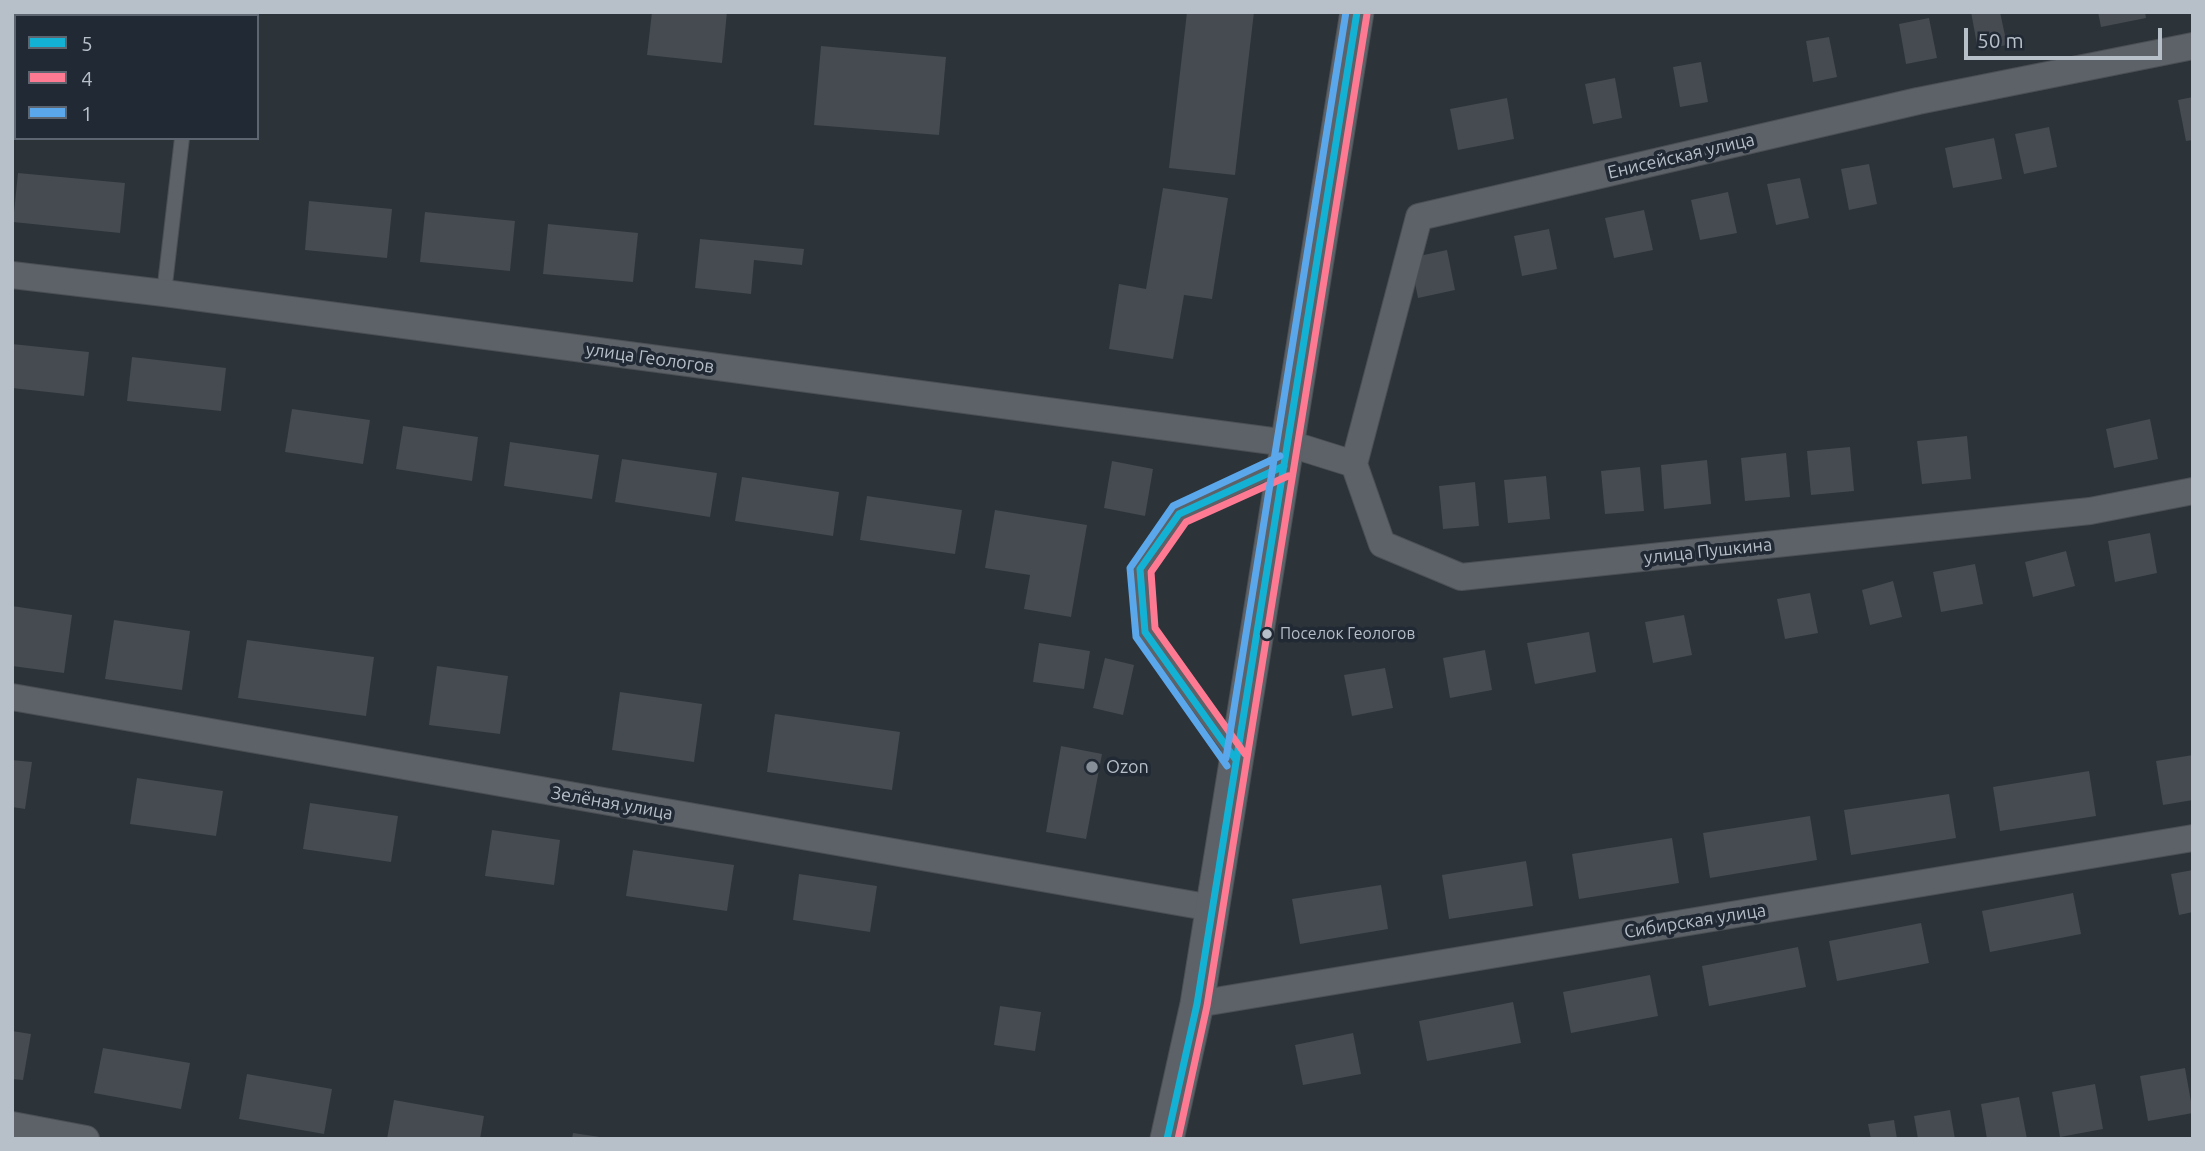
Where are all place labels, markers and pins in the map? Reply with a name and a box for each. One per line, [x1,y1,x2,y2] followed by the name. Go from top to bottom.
[1280,624,1415,644] place label: Поселок Геологов
[1260,627,1274,641] marker: Поселок Геологов
[1106,756,1149,778] place label: Ozon
[1084,759,1100,775] marker: Ozon

